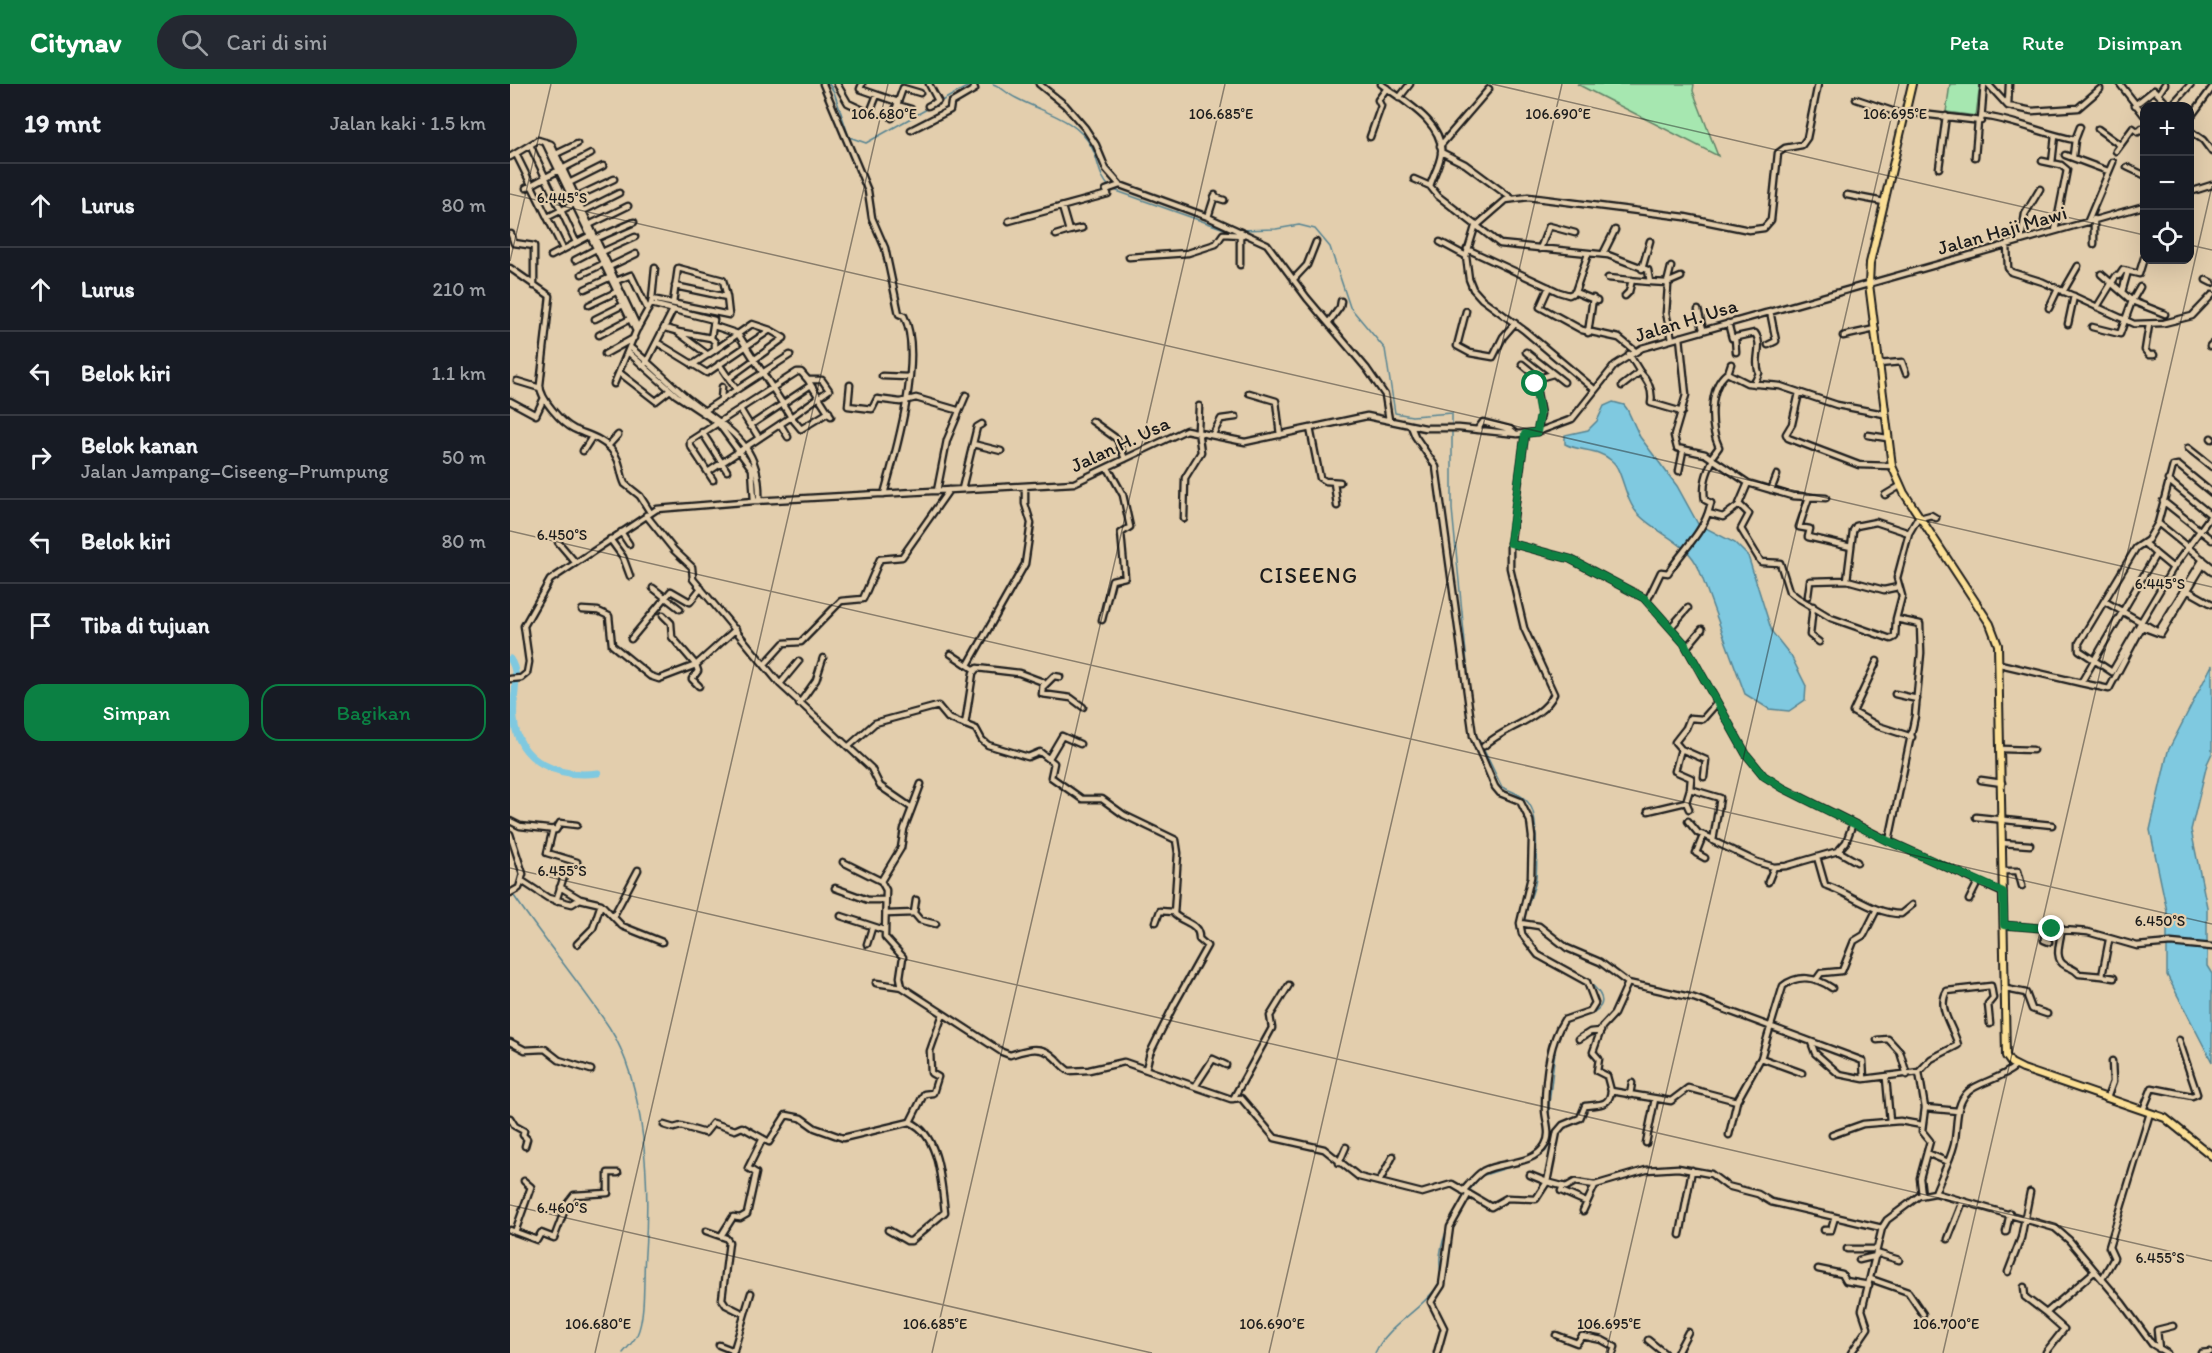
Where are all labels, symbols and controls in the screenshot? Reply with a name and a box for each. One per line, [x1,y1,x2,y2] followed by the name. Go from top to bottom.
[157,15,577,69] search box
[30,25,121,59] text: Citynav
[178,26,211,59] icon: search
[226,29,327,56] text: Cari di sini
[1949,30,1989,55] text: Peta
[2022,30,2064,55] text: Rute
[2097,30,2182,55] text: Disimpan
[2140,102,2194,264] map controls
[2140,102,2194,156] button: +
[851,105,917,123] text: 106.680°E
[1189,105,1253,123] text: 106.685°E
[1525,105,1591,123] text: 106.690°E
[1863,105,1927,123] text: 106.695°E
[24,107,101,139] text: 19 mnt
[330,111,486,135] text: Jalan kaki · 1.5 km
[2140,156,2194,210] button: −
[24,189,57,222] icon: ahead
[537,189,587,207] text: 6.445°S
[81,192,135,219] text: Lurus
[441,193,486,217] text: 80 m
[1935,200,2069,260] street label: Jalan Haji Mawi
[2140,210,2194,264] button: locate
[24,273,57,306] icon: ahead
[81,276,135,303] text: Lurus
[433,277,486,301] text: 210 m
[1632,293,1741,347] street label: Jalan H. Usa
[24,357,57,390] icon: left
[81,360,171,387] text: Belok kiri
[432,361,486,385] text: 1.1 km
[1521,370,1547,396] route start
[1067,410,1174,477] street label: Jalan H. Usa
[81,432,198,459] text: Belok kanan
[24,441,57,474] icon: right
[442,445,486,469] text: 50 m
[81,459,389,483] text: Jalan Jampang–Ciseeng–Prumpung
[24,525,57,558] icon: left
[537,526,587,544] text: 6.450°S
[81,528,171,555] text: Belok kiri
[441,529,486,553] text: 80 m
[1259,562,1359,589] district label: CISEENG
[2135,575,2185,593] text: 6.445°S
[24,609,57,642] icon: arrive
[81,612,210,639] text: Tiba di tujuan
[24,684,249,741] button: Simpan
[261,684,486,741] button: Bagikan
[537,862,587,880] text: 6.455°S
[2135,912,2185,930] text: 6.450°S
[2038,915,2064,941] route end
[537,1199,587,1217] text: 6.460°S
[2135,1249,2185,1267] text: 6.455°S
[565,1315,631,1333] text: 106.680°E
[903,1315,967,1333] text: 106.685°E
[1239,1315,1305,1333] text: 106.690°E
[1577,1315,1641,1333] text: 106.695°E
[1913,1315,1979,1333] text: 106.700°E

